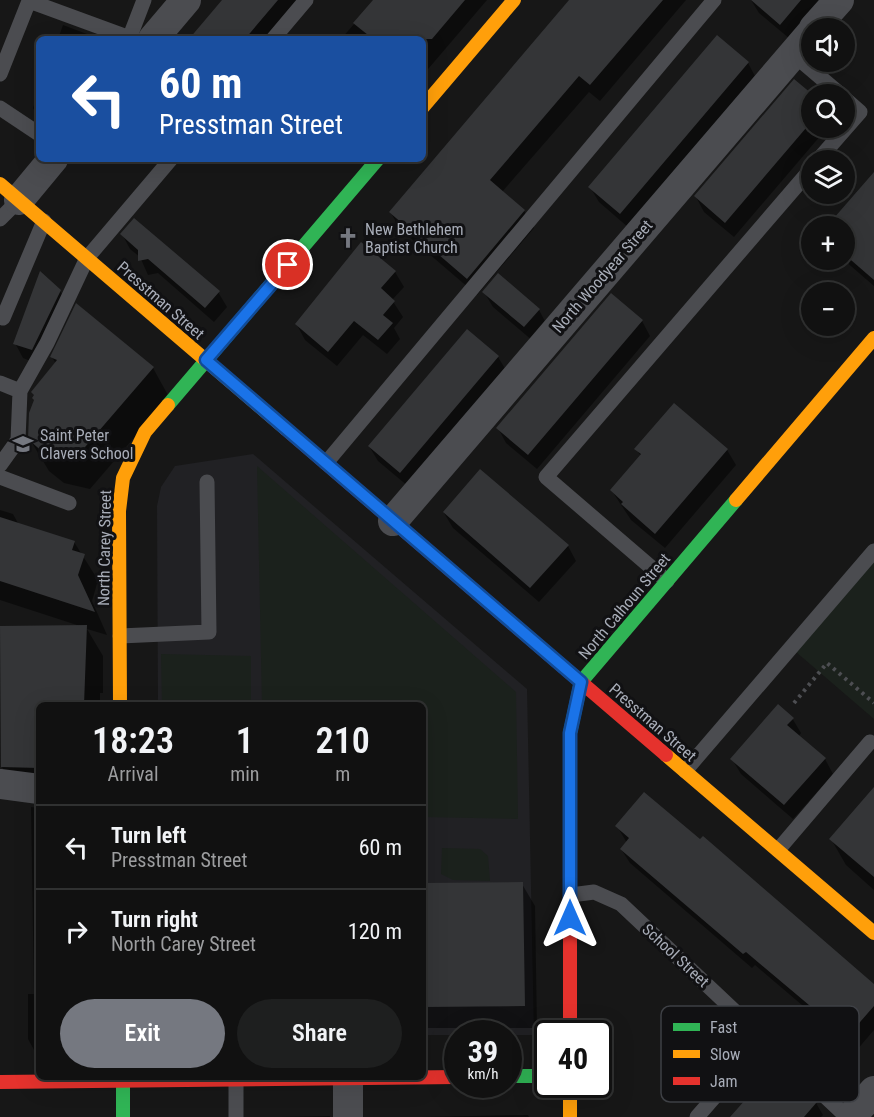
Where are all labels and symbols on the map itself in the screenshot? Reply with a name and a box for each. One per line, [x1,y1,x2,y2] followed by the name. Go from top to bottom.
[548,216,657,337] street label: North Woodyear Street
[365,220,464,257] place label: New Bethlehem Baptist Church
[336,226,360,250] church icon: New Bethlehem Baptist Church
[262,239,313,290] pin
[113,257,208,343] street label: Presstman Street
[40,426,134,463] place label: Saint Peter Clavers School
[11,432,35,456] school or university icon: Saint Peter Clavers School
[94,490,115,606] street label: North Carey Street
[575,549,674,663] street label: North Calhoun Street
[605,679,700,765] street label: Presstman Street
[538,886,602,950] position arrow
[638,920,713,991] street label: School Street
[661,1006,859,1102] legend
[710,1018,737,1037] text: Fast
[534,1020,612,1098] speed limit sign: 40
[710,1045,740,1064] text: Slow
[710,1072,737,1091] text: Jam

